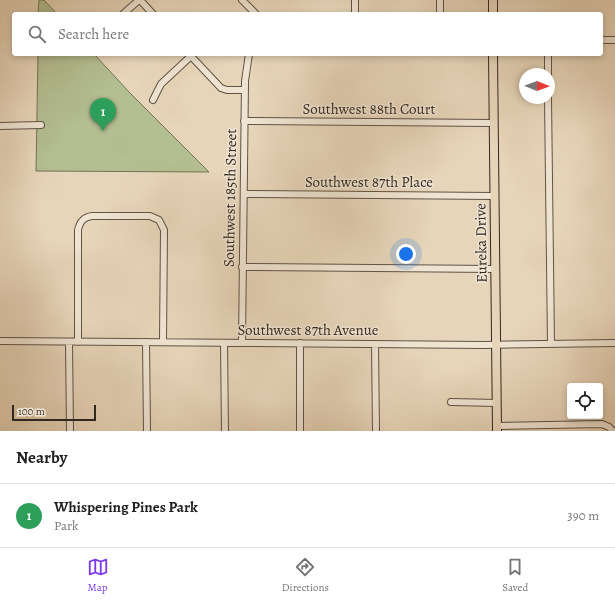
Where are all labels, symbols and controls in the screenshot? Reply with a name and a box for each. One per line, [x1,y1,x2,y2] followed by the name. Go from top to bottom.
[12,12,603,56] search box
[26,23,48,45] icon: search
[58,24,129,44] text: Search here
[519,68,555,104] north arrow
[90,98,116,131] pin: 1
[303,99,435,119] street label: Southwest 88th Court
[219,128,241,267] street label: Southwest 185th Street
[305,172,433,192] street label: Southwest 87th Place
[470,203,492,283] street label: Eureka Drive
[396,244,416,264] your location
[237,320,379,340] street label: Southwest 87th Avenue
[567,383,603,419] map controls
[567,383,603,419] button: locate
[12,403,96,422] scale bar
[18,404,45,419] text: 100 m
[16,446,67,469] text: Nearby
[54,497,198,517] text: Whispering Pines Park
[27,507,31,524] text: 1
[567,507,599,524] text: 390 m
[54,517,78,534] text: Park
[87,556,109,595] tab: Map
[282,556,329,595] tab: Directions
[502,556,528,595] tab: Saved

